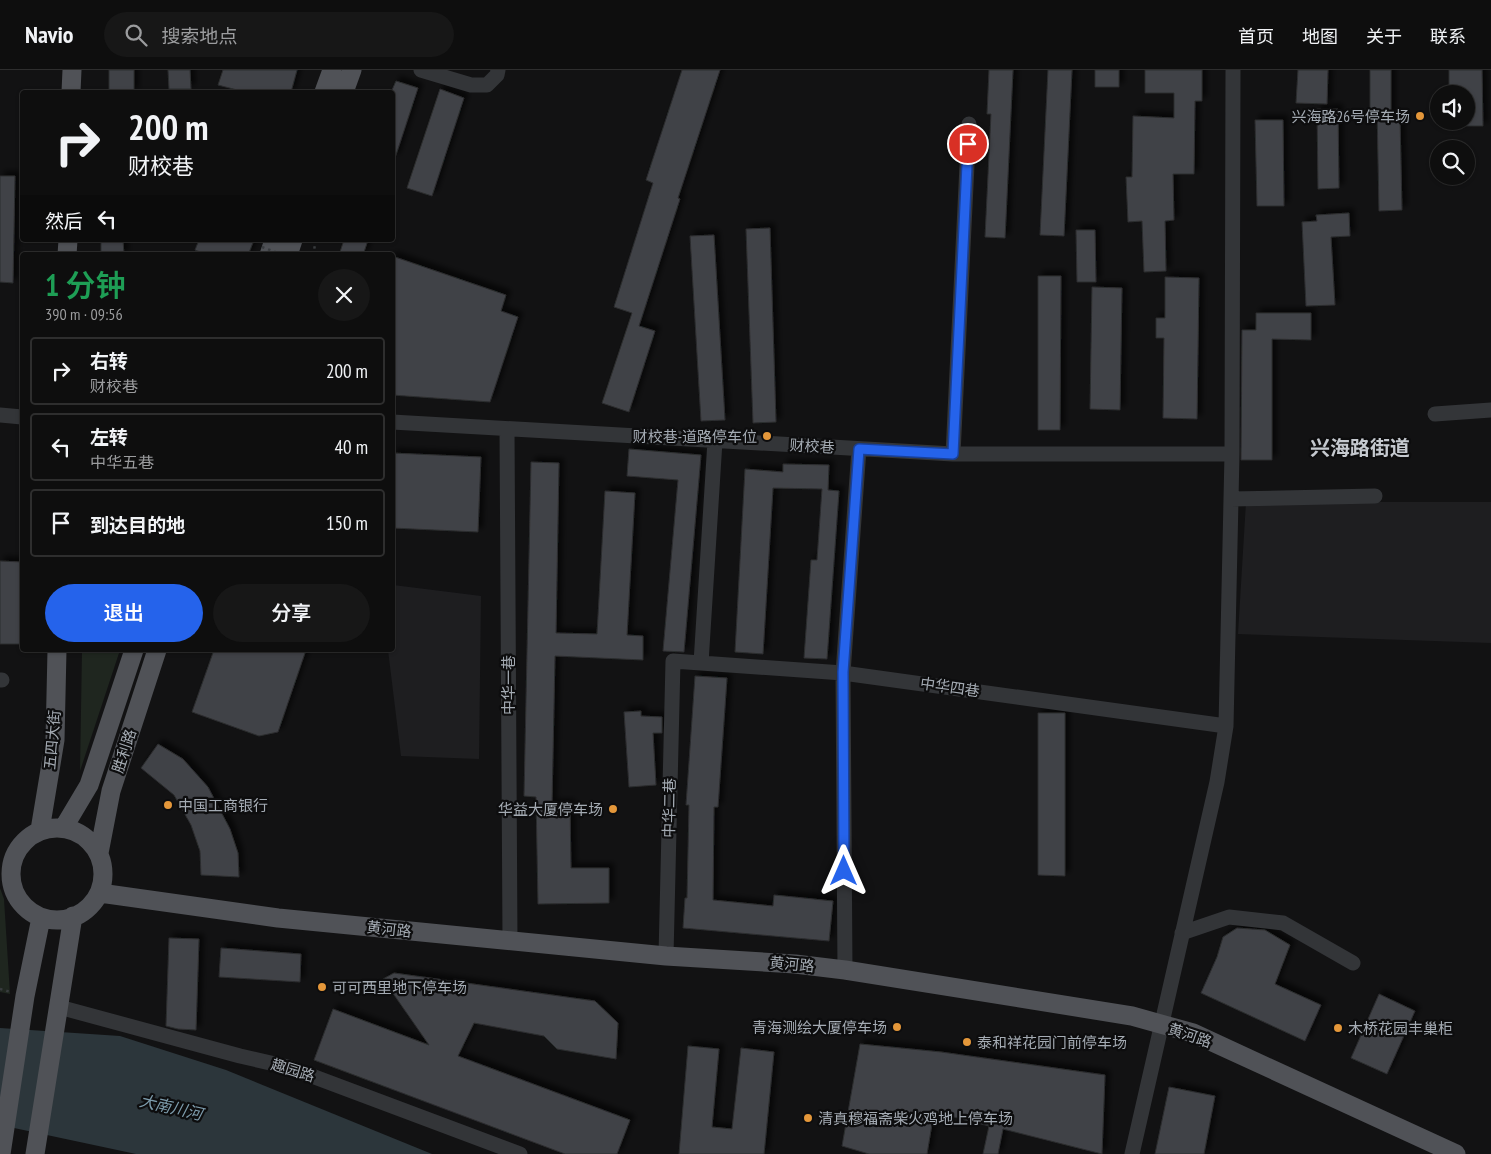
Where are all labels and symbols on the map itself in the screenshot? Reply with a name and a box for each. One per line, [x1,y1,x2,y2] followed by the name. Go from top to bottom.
[1291,107,1410,126] place label: 兴海路26号停车场
[1414,110,1426,122] marker: 兴海路26号停车场
[947,123,989,165] pin
[633,427,757,446] place label: 财校巷-道路停车位
[761,430,773,442] marker: 财校巷-道路停车位
[789,435,835,457] street label: 财校巷
[1310,435,1410,461] district label: 兴海路街道
[499,655,518,715] street label: 中华一巷
[919,673,981,701] street label: 中华四巷
[40,709,64,771] street label: 五四大街
[108,727,140,775] street label: 胜利路
[659,778,679,838] street label: 中华二巷
[178,796,268,815] place label: 中国工商银行
[162,799,174,811] marker: 中国工商银行
[498,800,603,819] place label: 华益大厦停车场
[607,803,619,815] marker: 华益大厦停车场
[817,844,869,896] position arrow
[366,917,412,941] street label: 黄河路
[769,953,815,975] street label: 黄河路
[332,978,467,997] place label: 可可西里地下停车场
[316,981,328,993] marker: 可可西里地下停车场
[752,1018,887,1037] place label: 青海测绘大厦停车场
[1166,1019,1214,1051] street label: 黄河路
[1348,1019,1453,1038] place label: 木桥花园丰巢柜
[891,1021,903,1033] marker: 青海测绘大厦停车场
[1332,1022,1344,1034] marker: 木桥花园丰巢柜
[977,1033,1127,1052] place label: 泰和祥花园门前停车场
[961,1036,973,1048] marker: 泰和祥花园门前停车场
[269,1054,317,1086] street label: 趣园路
[138,1090,207,1125] water label: 大南川河
[818,1109,1013,1128] place label: 清真穆福斋柴火鸡地上停车场
[802,1112,814,1124] marker: 清真穆福斋柴火鸡地上停车场

